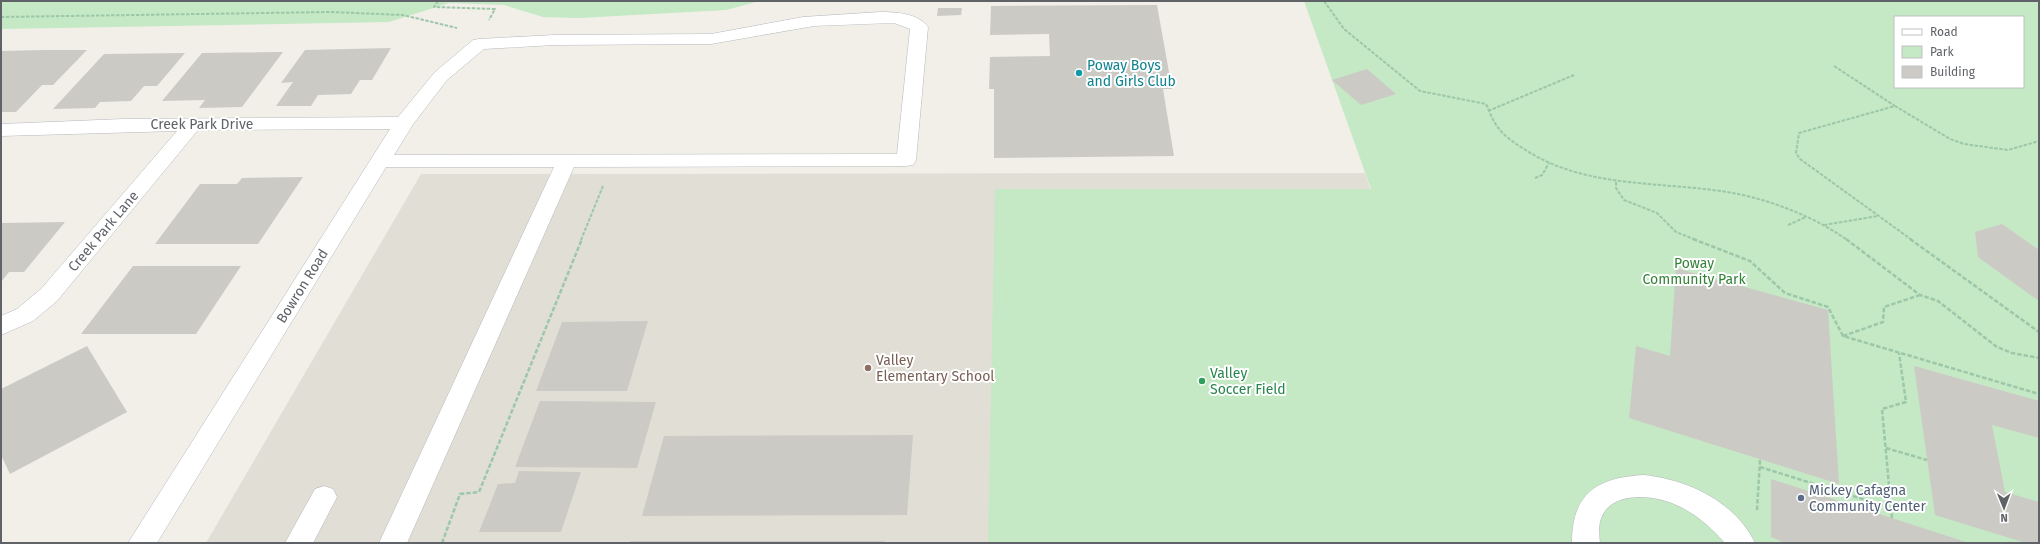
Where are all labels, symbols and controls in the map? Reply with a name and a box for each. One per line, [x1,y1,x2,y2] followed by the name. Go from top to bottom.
[1894,16,2024,88] legend
[1930,25,1958,39] text: Road
[1930,45,1954,59] text: Park
[1087,57,1176,90] place label: Poway Boys and Girls Club
[1930,65,1976,79] text: Building
[1074,68,1084,78] marker: Poway Boys and Girls Club
[151,116,253,133] street label: Creek Park Drive
[65,187,142,275] street label: Creek Park Lane
[273,246,332,326] street label: Bowron Road
[1642,255,1746,288] park label: Poway Community Park
[876,352,994,385] place label: Valley Elementary School
[863,363,873,373] marker: Valley Elementary School
[1210,365,1286,398] place label: Valley Soccer Field
[1197,376,1207,386] marker: Valley Soccer Field
[1809,482,1926,515] place label: Mickey Cafagna Community Center
[1984,488,2024,528] north arrow
[1796,493,1806,503] marker: Mickey Cafagna Community Center
[2000,511,2008,524] text: N

